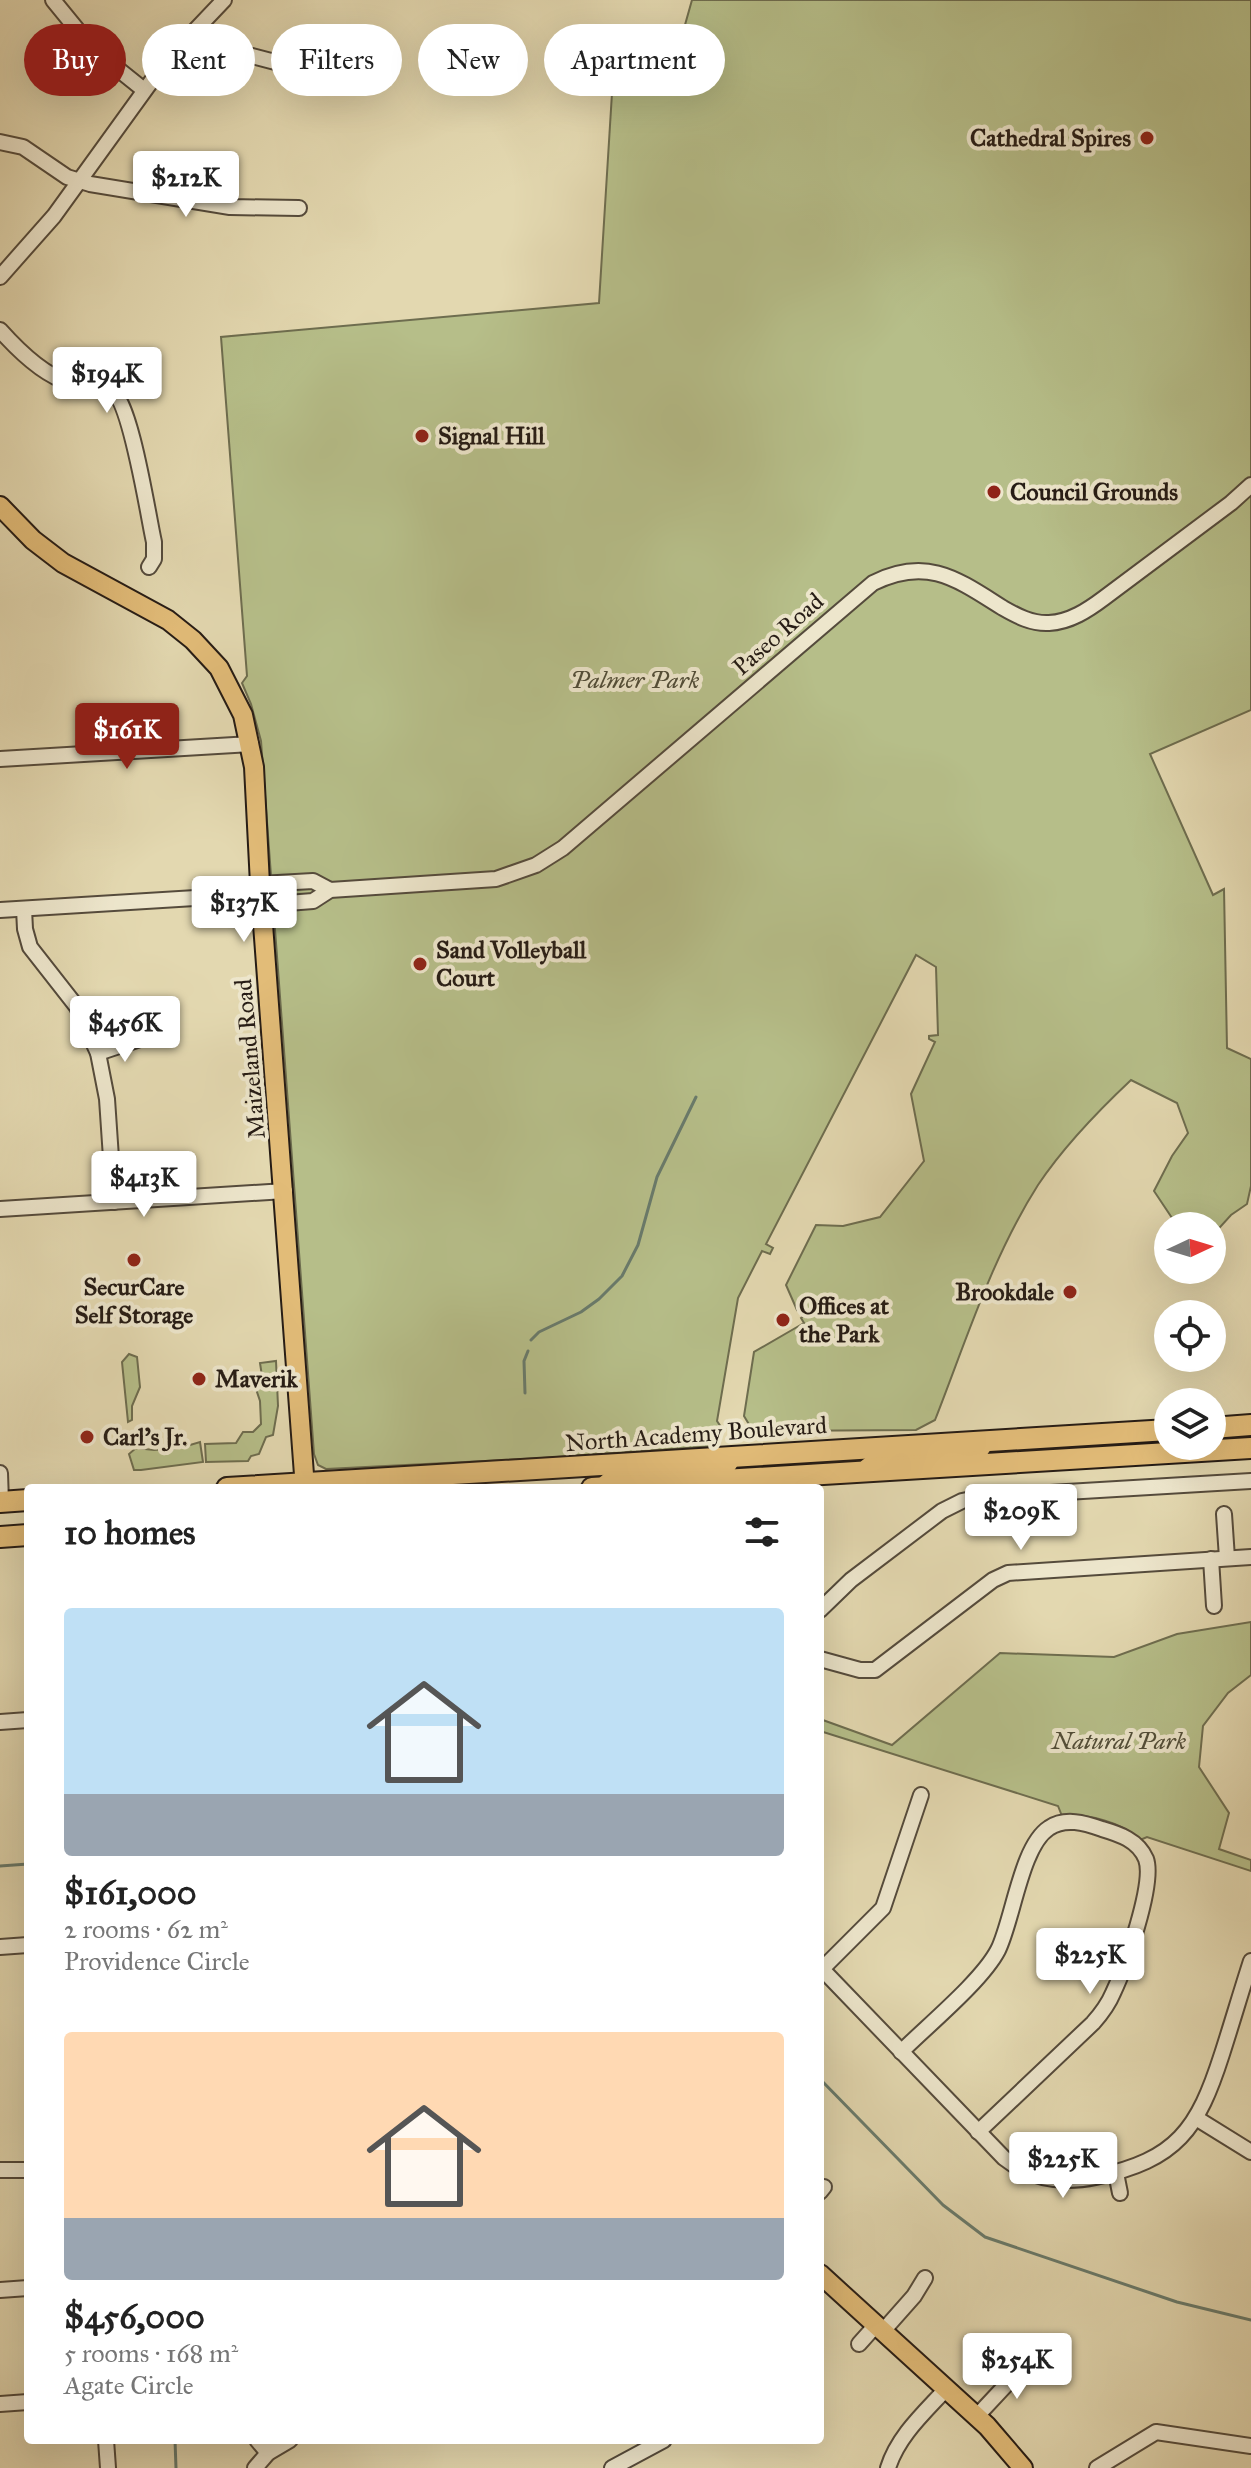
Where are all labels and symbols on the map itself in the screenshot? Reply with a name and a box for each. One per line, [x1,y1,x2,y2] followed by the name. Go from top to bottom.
[970,123,1131,153] place label: Cathedral Spires
[1138,129,1156,147] marker: Cathedral Spires
[130,151,242,219] pin: $212K
[51,347,163,415] pin: $194K
[438,421,545,451] place label: Signal Hill
[413,427,431,445] marker: Signal Hill
[1010,477,1178,507] place label: Council Grounds
[985,483,1003,501] marker: Council Grounds
[726,586,830,682] street label: Paseo Road
[571,665,700,695] park label: Palmer Park
[71,703,183,771] pin: $161K
[188,876,300,944] pin: $137K
[436,935,587,993] place label: Sand Volleyball Court
[411,955,429,973] marker: Sand Volleyball Court
[228,978,272,1140] street label: Maizeland Road
[69,996,181,1064] pin: $456K
[88,1151,200,1219] pin: $413K
[1154,1212,1226,1284] north arrow
[125,1251,143,1269] marker: SecurCare Self Storage
[75,1272,193,1330] place label: SecurCare Self Storage
[955,1277,1054,1307] place label: Brookdale
[1061,1283,1079,1301] marker: Brookdale
[798,1291,889,1349] place label: Offices at the Park
[774,1311,792,1329] marker: Offices at the Park
[215,1364,298,1394] place label: Maverik
[190,1370,208,1388] marker: Maverik
[564,1410,828,1458] street label: North Academy Boulevard
[103,1422,187,1452] place label: Carl's Jr.
[78,1428,96,1446] marker: Carl's Jr.
[965,1484,1077,1552] pin: $209K
[1050,1726,1187,1756] park label: Natural Park
[1034,1928,1146,1996] pin: $225K
[1007,2132,1119,2200] pin: $225K
[961,2333,1073,2401] pin: $254K

